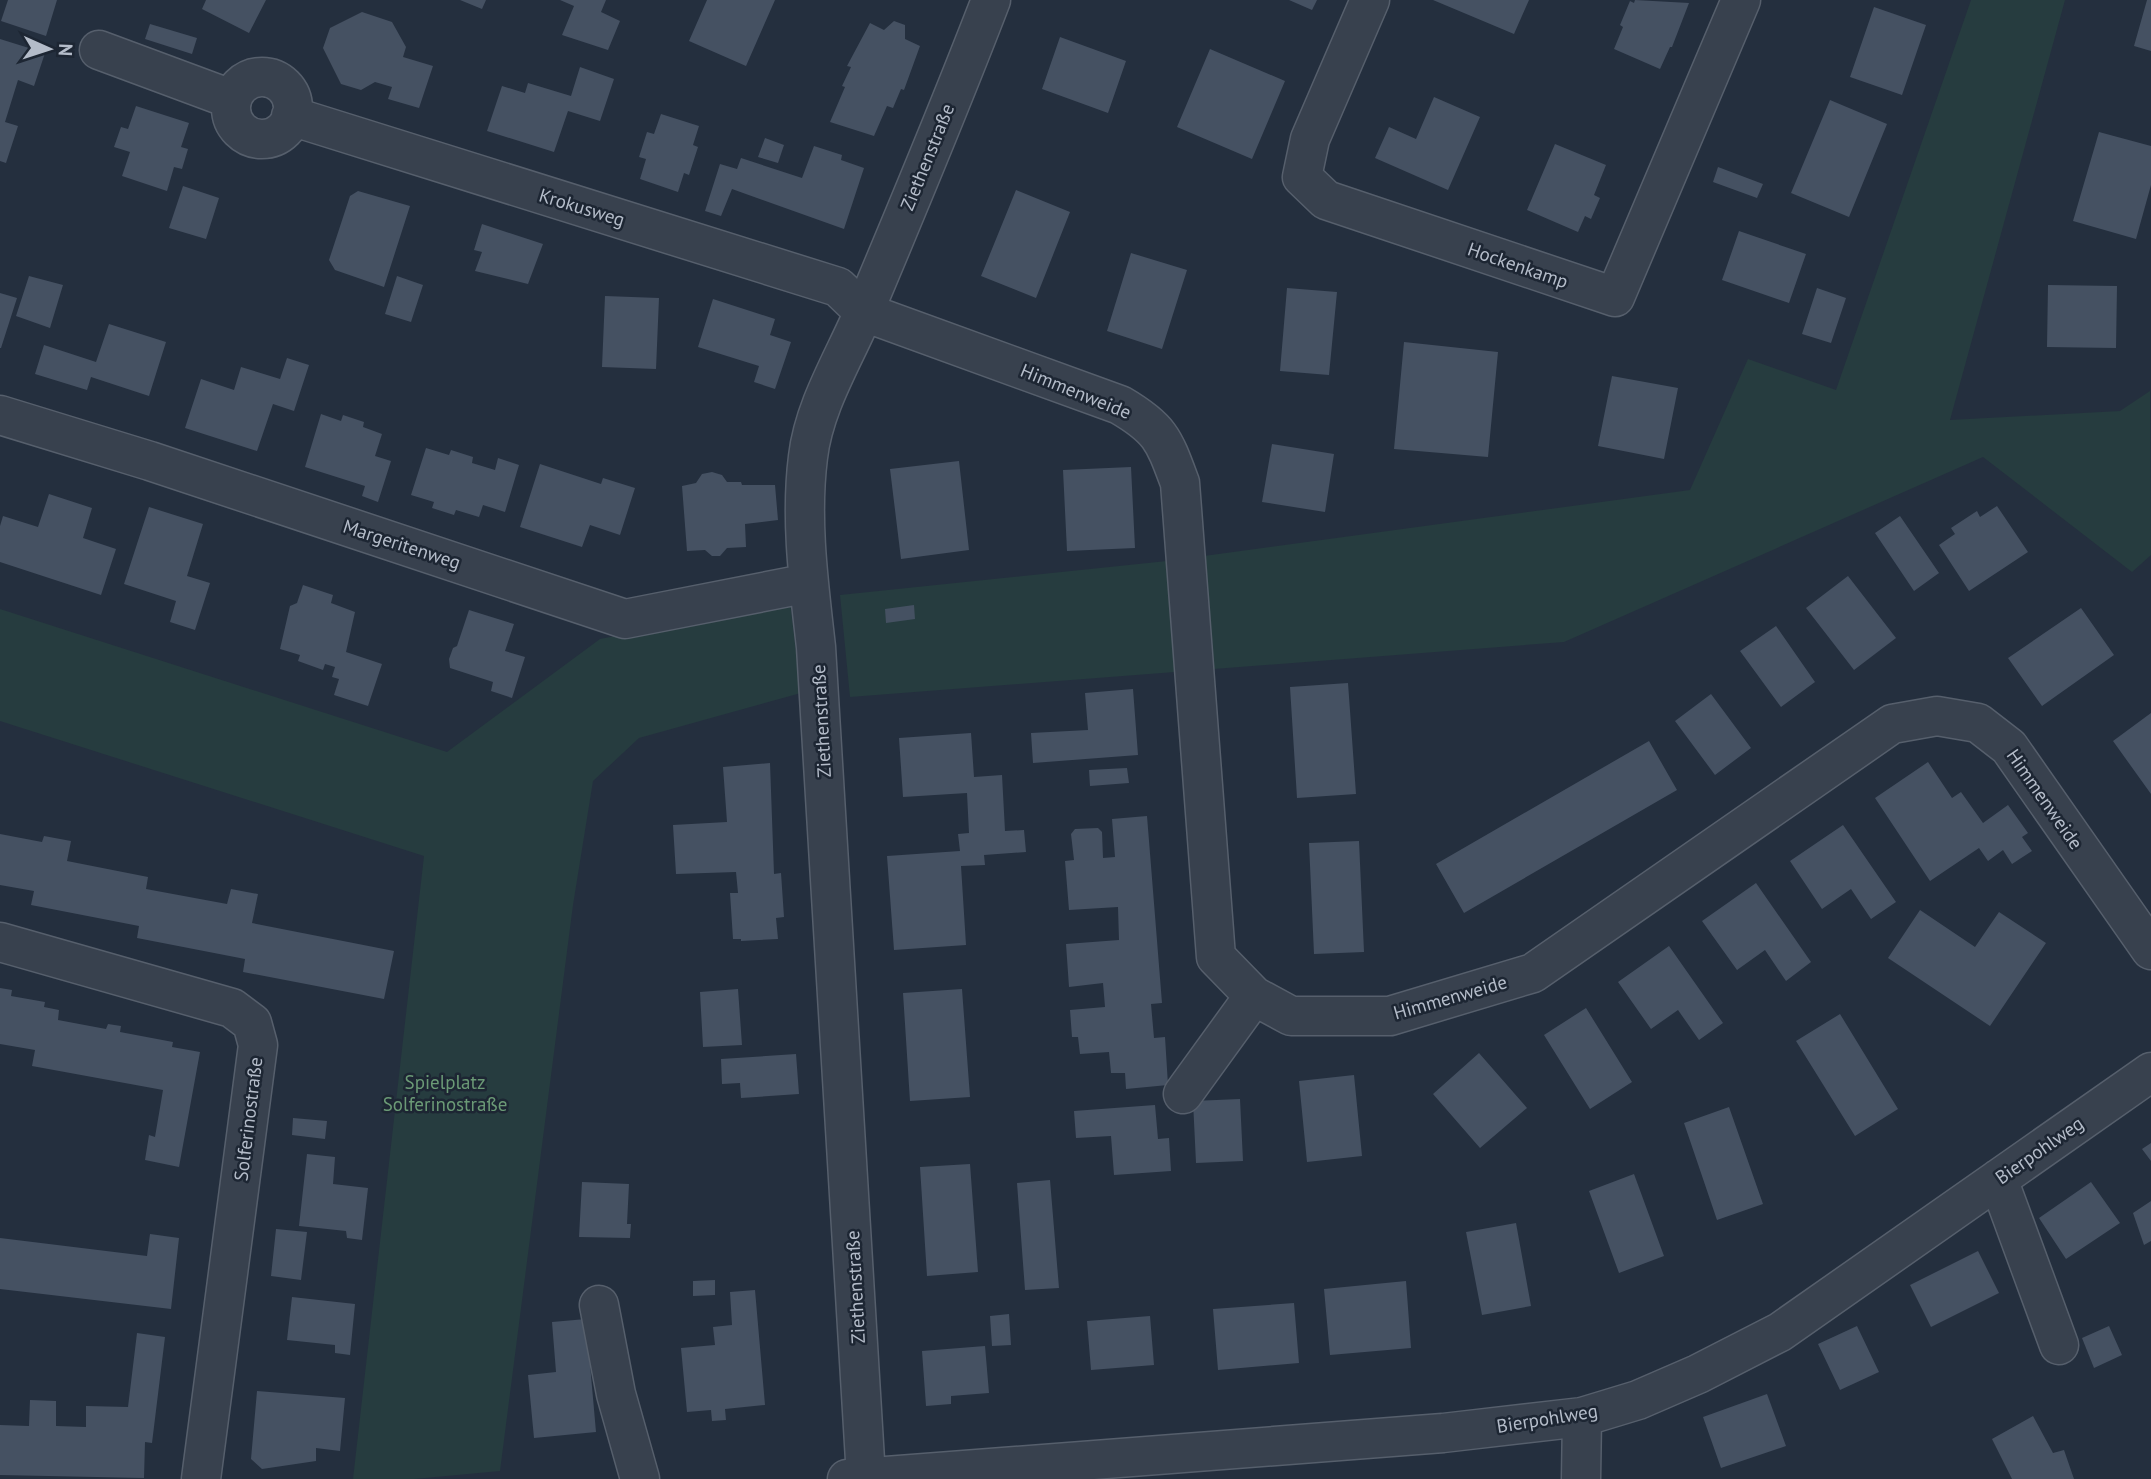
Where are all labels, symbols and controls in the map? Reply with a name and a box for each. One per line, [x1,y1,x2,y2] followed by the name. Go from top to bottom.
[14,14,84,84] north arrow
[54,43,78,57] text: N
[895,100,959,214] street label: Ziethenstraße
[536,183,628,231] street label: Krokusweg
[1465,237,1571,293] street label: Hockenkamp
[1017,358,1135,424] street label: Himmenweide
[340,514,464,574] street label: Margeritenweg
[806,664,836,778] street label: Ziethenstraße
[2002,744,2088,854] street label: Himmenweide
[1390,969,1510,1025] street label: Himmenweide
[228,1056,268,1182] street label: Solferinostraße
[383,1070,507,1116] park label: Spielplatz Solferinostraße
[1990,1111,2088,1189] street label: Bierpohlweg
[840,1230,870,1344] street label: Ziethenstraße
[1495,1398,1599,1438] street label: Bierpohlweg

